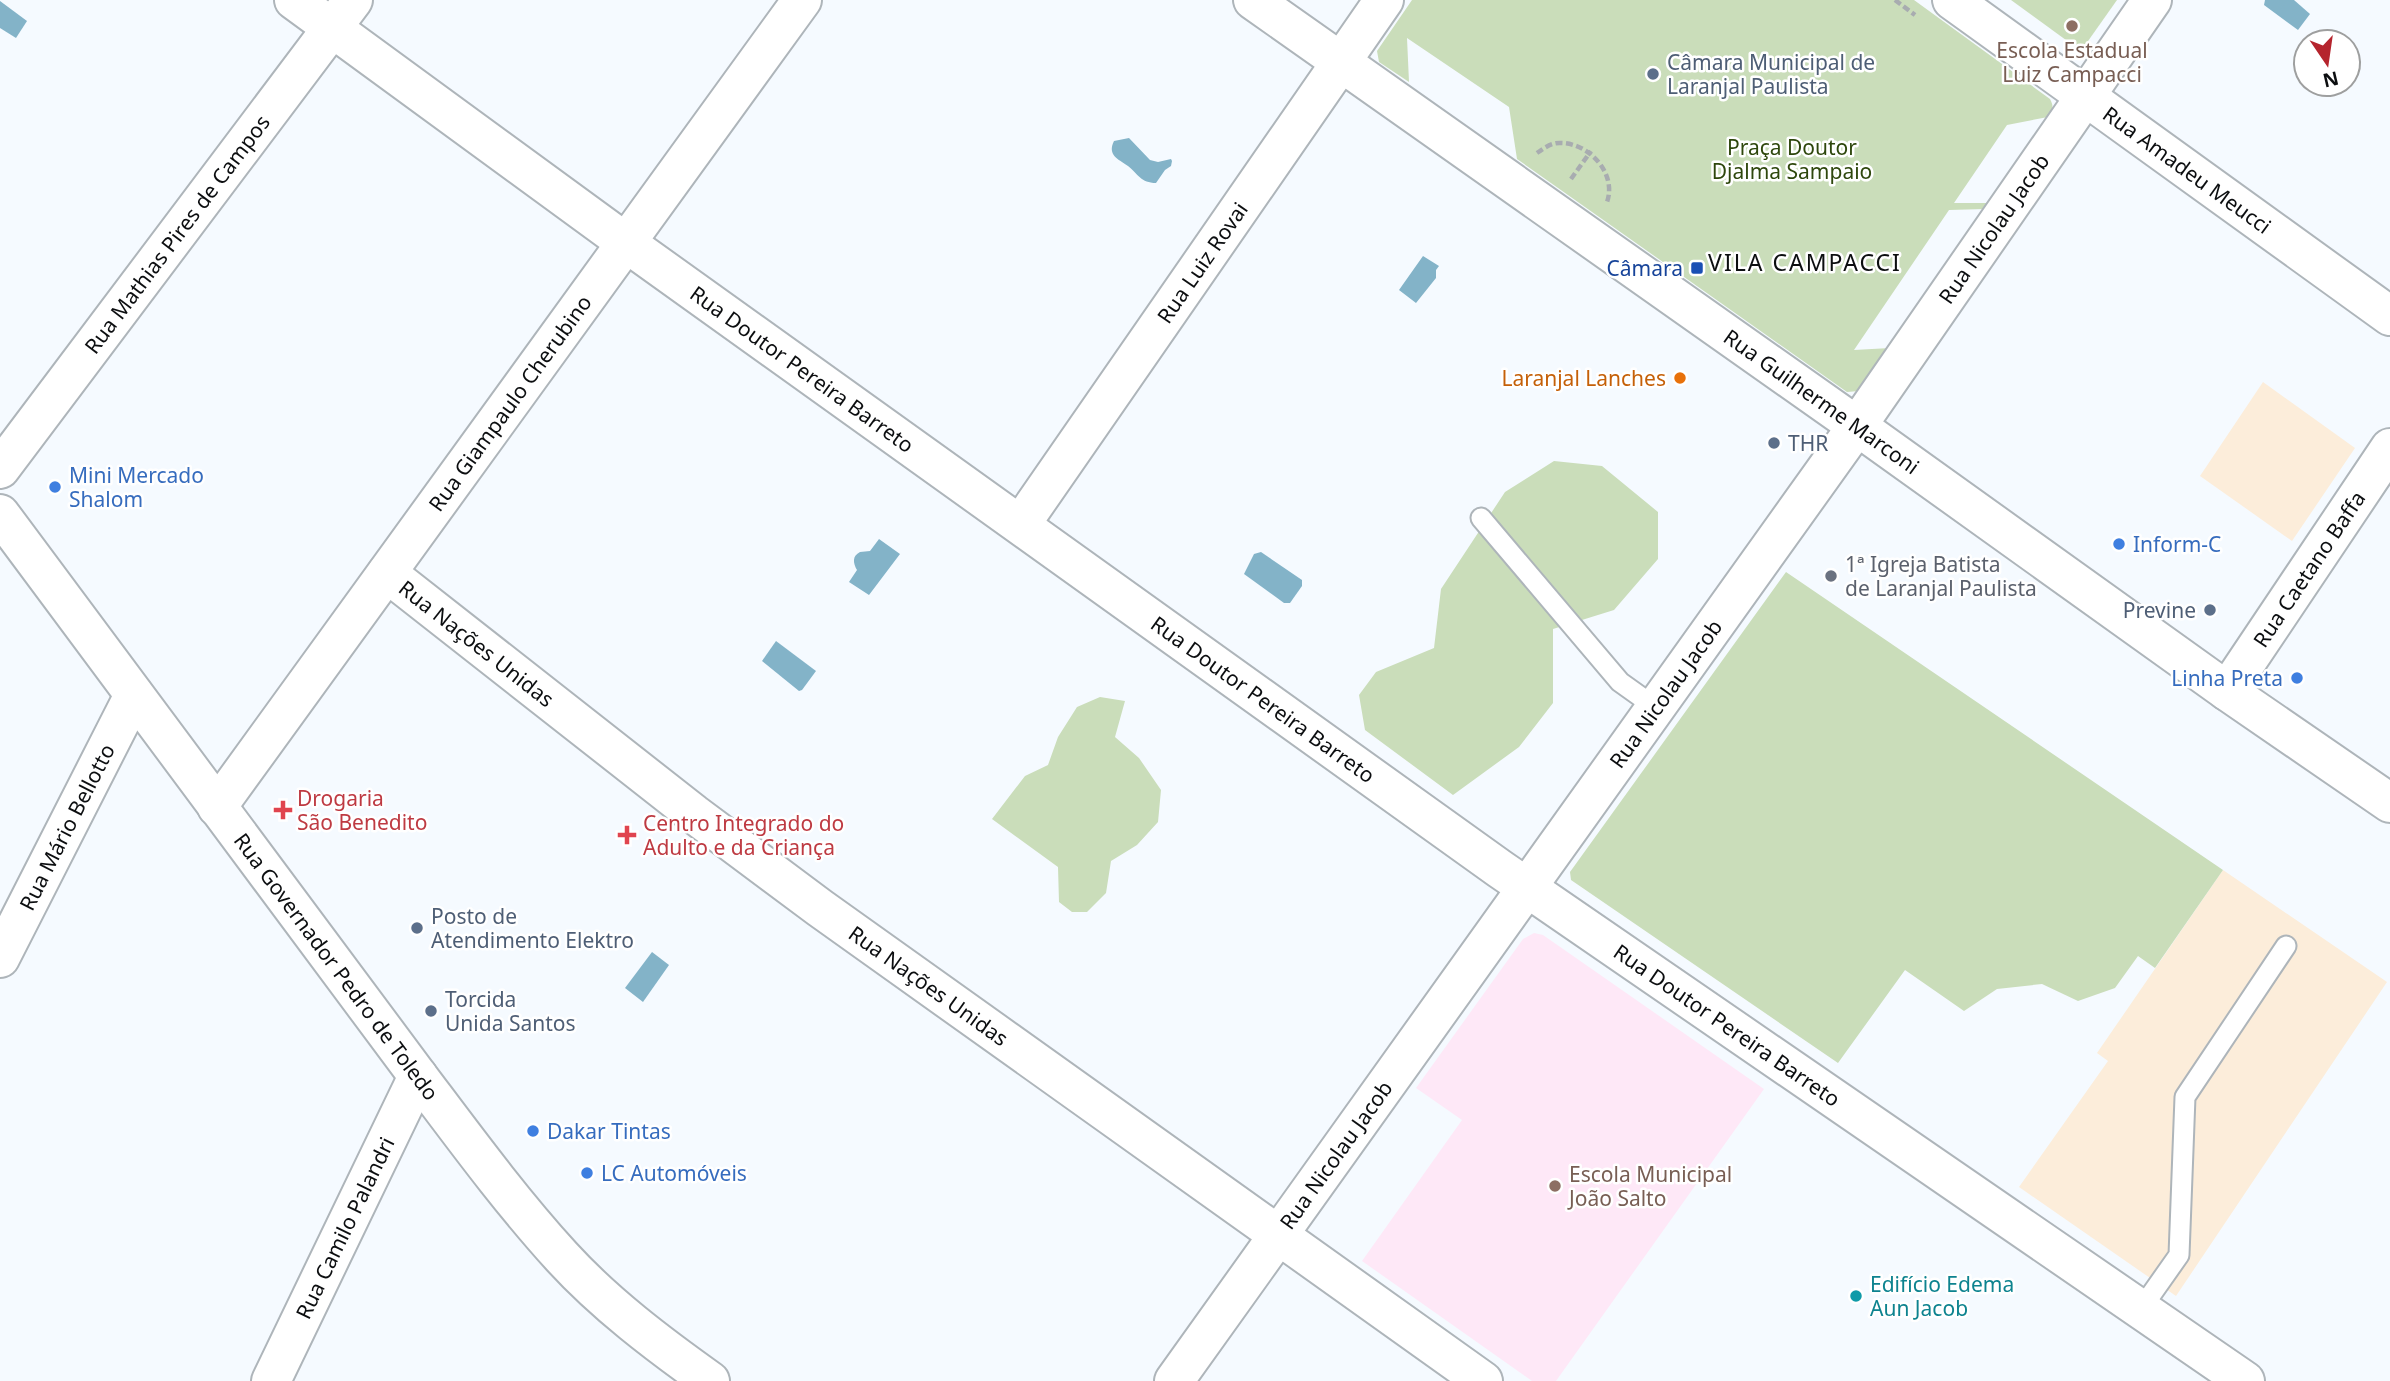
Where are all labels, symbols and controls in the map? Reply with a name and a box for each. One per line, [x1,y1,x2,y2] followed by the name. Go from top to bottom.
[2064,18,2080,34] marker: Escola Estadual Luiz Campacci
[2292,28,2362,98] north arrow
[1996,36,2148,88] place label: Escola Estadual Luiz Campacci
[1667,48,1875,100] place label: Câmara Municipal de Laranjal Paulista
[2320,65,2341,94] text: N
[1645,66,1661,82] marker: Câmara Municipal de Laranjal Paulista
[2098,100,2277,240] street label: Rua Amadeu Meucci
[78,109,276,359] street label: Rua Mathias Pires de Campos
[1712,133,1872,185] park label: Praça Doutor Djalma Sampaio
[1932,148,2055,309] street label: Rua Nicolau Jacob
[1150,197,1254,329] street label: Rua Luiz Rovai
[1708,246,1902,278] district label: VILA CAMPACCI
[1606,254,1683,282] place label: Câmara
[1689,260,1705,276] marker: Câmara
[685,279,920,459] street label: Rua Doutor Pereira Barreto
[422,289,598,517] street label: Rua Giampaulo Cherubino
[1718,322,1925,480] street label: Rua Guilherme Marconi
[1501,364,1666,392] place label: Laranjal Lanches
[1672,370,1688,386] marker: Laranjal Lanches
[1788,429,1828,457] place label: THR
[1766,435,1782,451] marker: THR
[69,461,204,513] place label: Mini Mercado Shalom
[47,479,63,495] marker: Mini Mercado Shalom
[2246,485,2371,652] street label: Rua Caetano Baffa
[2133,530,2221,558] place label: Inform-C
[2111,536,2127,552] marker: Inform-C
[1845,550,2037,602] place label: 1ª Igreja Batista de Laranjal Paulista
[1823,568,1839,584] marker: 1ª Igreja Batista de Laranjal Paulista
[393,574,560,713] street label: Rua Nações Unidas
[2123,596,2196,624] place label: Previne
[2202,602,2218,618] marker: Previne
[1146,609,1381,789] street label: Rua Doutor Pereira Barreto
[1603,614,1728,774] street label: Rua Nicolau Jacob
[2171,664,2283,692] place label: Linha Preta
[2289,670,2305,686] marker: Linha Preta
[13,739,121,915] street label: Rua Mário Bellotto
[297,784,427,836] place label: Drogaria São Benedito
[275,802,291,818] marker: Drogaria São Benedito
[643,809,844,861] place label: Centro Integrado do Adulto e da Criança
[617,825,637,845] marker: Centro Integrado do Adulto e da Criança
[228,827,445,1106] street label: Rua Governador Pedro de Toledo
[431,902,634,954] place label: Posto de Atendimento Elektro
[843,919,1014,1052] street label: Rua Nações Unidas
[409,920,425,936] marker: Posto de Atendimento Elektro
[1608,937,1846,1113] street label: Rua Doutor Pereira Barreto
[445,985,576,1037] place label: Torcida Unida Santos
[423,1003,439,1019] marker: Torcida Unida Santos
[1273,1075,1398,1235] street label: Rua Nicolau Jacob
[547,1117,671,1145] place label: Dakar Tintas
[525,1123,541,1139] marker: Dakar Tintas
[289,1132,401,1323] street label: Rua Camilo Palandri
[601,1159,747,1187] place label: LC Automóveis
[1567,1160,1732,1212] place label: Escola Municipal João Salto
[579,1165,595,1181] marker: LC Automóveis
[1547,1178,1563,1194] marker: Escola Municipal João Salto
[1870,1270,2014,1322] place label: Edifício Edema Aun Jacob
[1848,1288,1864,1304] marker: Edifício Edema Aun Jacob

